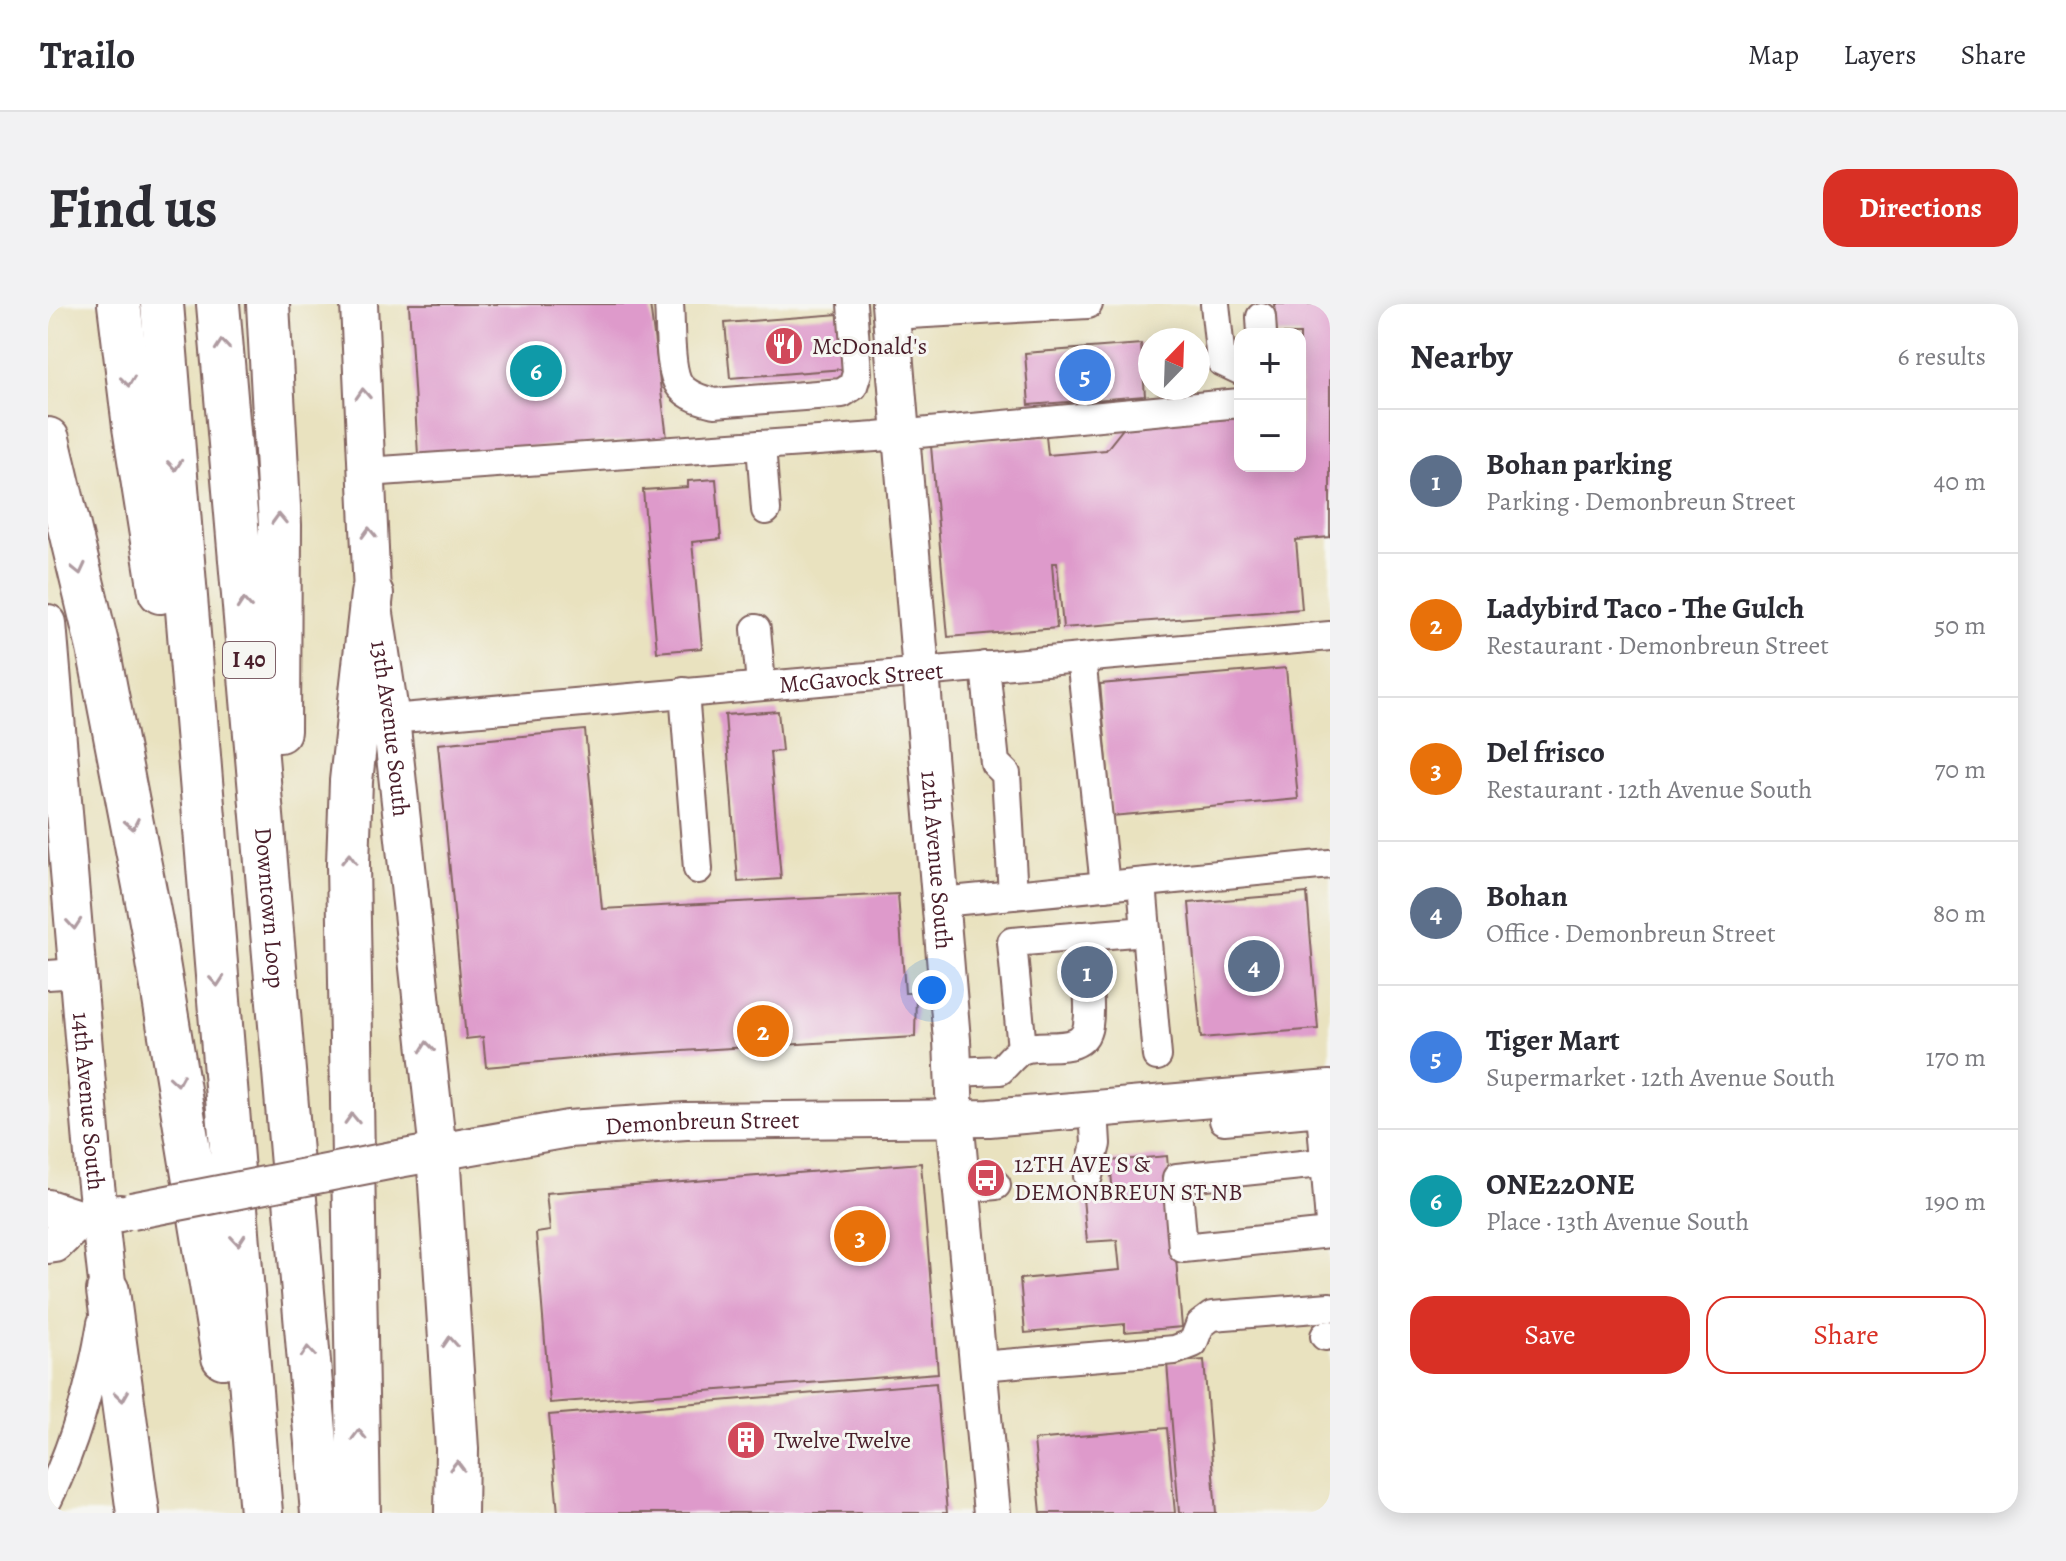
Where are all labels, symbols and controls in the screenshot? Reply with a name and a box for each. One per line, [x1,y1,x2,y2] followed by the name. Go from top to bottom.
[40,29,135,81] text: Trailo
[1748,36,1799,74] text: Map
[1843,36,1916,74] text: Layers
[1960,36,2026,74] text: Share
[1823,169,2018,247] button: Directions
[48,170,218,246] text: Find us
[763,325,805,367] restaurant icon: McDonald's
[1138,328,1210,400] north arrow
[1234,328,1306,472] map controls
[1234,328,1306,400] button: +
[812,330,927,362] place label: McDonald's
[1410,333,1513,380] text: Nearby
[213,338,230,351] one-way arrow
[1898,339,1986,374] text: 6 results
[510,341,562,401] pin: 6
[1059,345,1111,405] pin: 5
[119,375,136,388] one-way arrow
[355,387,372,400] one-way arrow
[1234,400,1306,472] button: −
[1486,444,1672,484] text: Bohan parking
[166,459,183,472] one-way arrow
[1431,464,1441,499] text: 1
[1934,464,1986,499] text: 40 m
[1486,484,1796,519] text: Parking · Demonbreun Street
[271,512,288,525] one-way arrow
[361,526,378,539] one-way arrow
[70,562,87,576] one-way arrow
[1486,588,1805,628] text: Ladybird Taco - The Gulch
[236,597,253,610] one-way arrow
[1430,608,1442,643] text: 2
[1934,608,1986,643] text: 50 m
[1486,628,1829,663] text: Restaurant · Demonbreun Street
[363,638,418,819] street label: 13th Avenue South
[223,642,275,678] road number: I 40
[778,654,945,701] street label: McGavock Street
[1486,732,1605,772] text: Del frisco
[1430,752,1442,787] text: 3
[1934,752,1986,787] text: 70 m
[913,769,960,951] street label: 12th Avenue South
[1486,772,1812,807] text: Restaurant · 12th Avenue South
[123,817,140,830] one-way arrow
[247,826,293,990] street label: Downtown Loop
[340,852,358,865] one-way arrow
[1486,876,1568,916] text: Bohan
[1430,896,1442,931] text: 4
[1933,896,1986,931] text: 80 m
[1486,916,1775,951] text: Office · Demonbreun Street
[65,918,82,931] one-way arrow
[1228,936,1280,996] pin: 4
[1061,942,1113,1002] pin: 1
[912,970,952,1010] your location
[209,975,226,988] one-way arrow
[737,1001,789,1061] pin: 2
[65,1011,113,1192] street label: 14th Avenue South
[1486,1020,1620,1060] text: Tiger Mart
[418,1040,435,1053] one-way arrow
[1430,1040,1442,1075] text: 5
[1926,1040,1986,1075] text: 170 m
[1486,1060,1835,1095] text: Supermarket · 12th Avenue South
[168,1073,185,1086] one-way arrow
[604,1104,800,1142] street label: Demonbreun Street
[343,1112,360,1125] one-way arrow
[1014,1148,1243,1208] place label: 12TH AVE S & DEMONBREUN ST NB
[965,1157,1007,1199] bus stop icon: 12TH AVE S & DEMONBREUN ST NB
[1486,1164,1635,1204] text: ONE22ONE
[1430,1184,1442,1219] text: 6
[1925,1184,1986,1219] text: 190 m
[1486,1204,1749,1239] text: Place · 13th Avenue South
[834,1206,886,1266] pin: 3
[229,1234,246,1247] one-way arrow
[1410,1296,1690,1374] button: Save
[1706,1296,1986,1374] button: Share
[442,1335,459,1348] one-way arrow
[300,1345,317,1358] one-way arrow
[113,1389,130,1403] one-way arrow
[725,1419,767,1461] building icon: Twelve Twelve
[774,1424,911,1456] place label: Twelve Twelve
[350,1428,367,1441] one-way arrow
[448,1459,466,1472] one-way arrow

